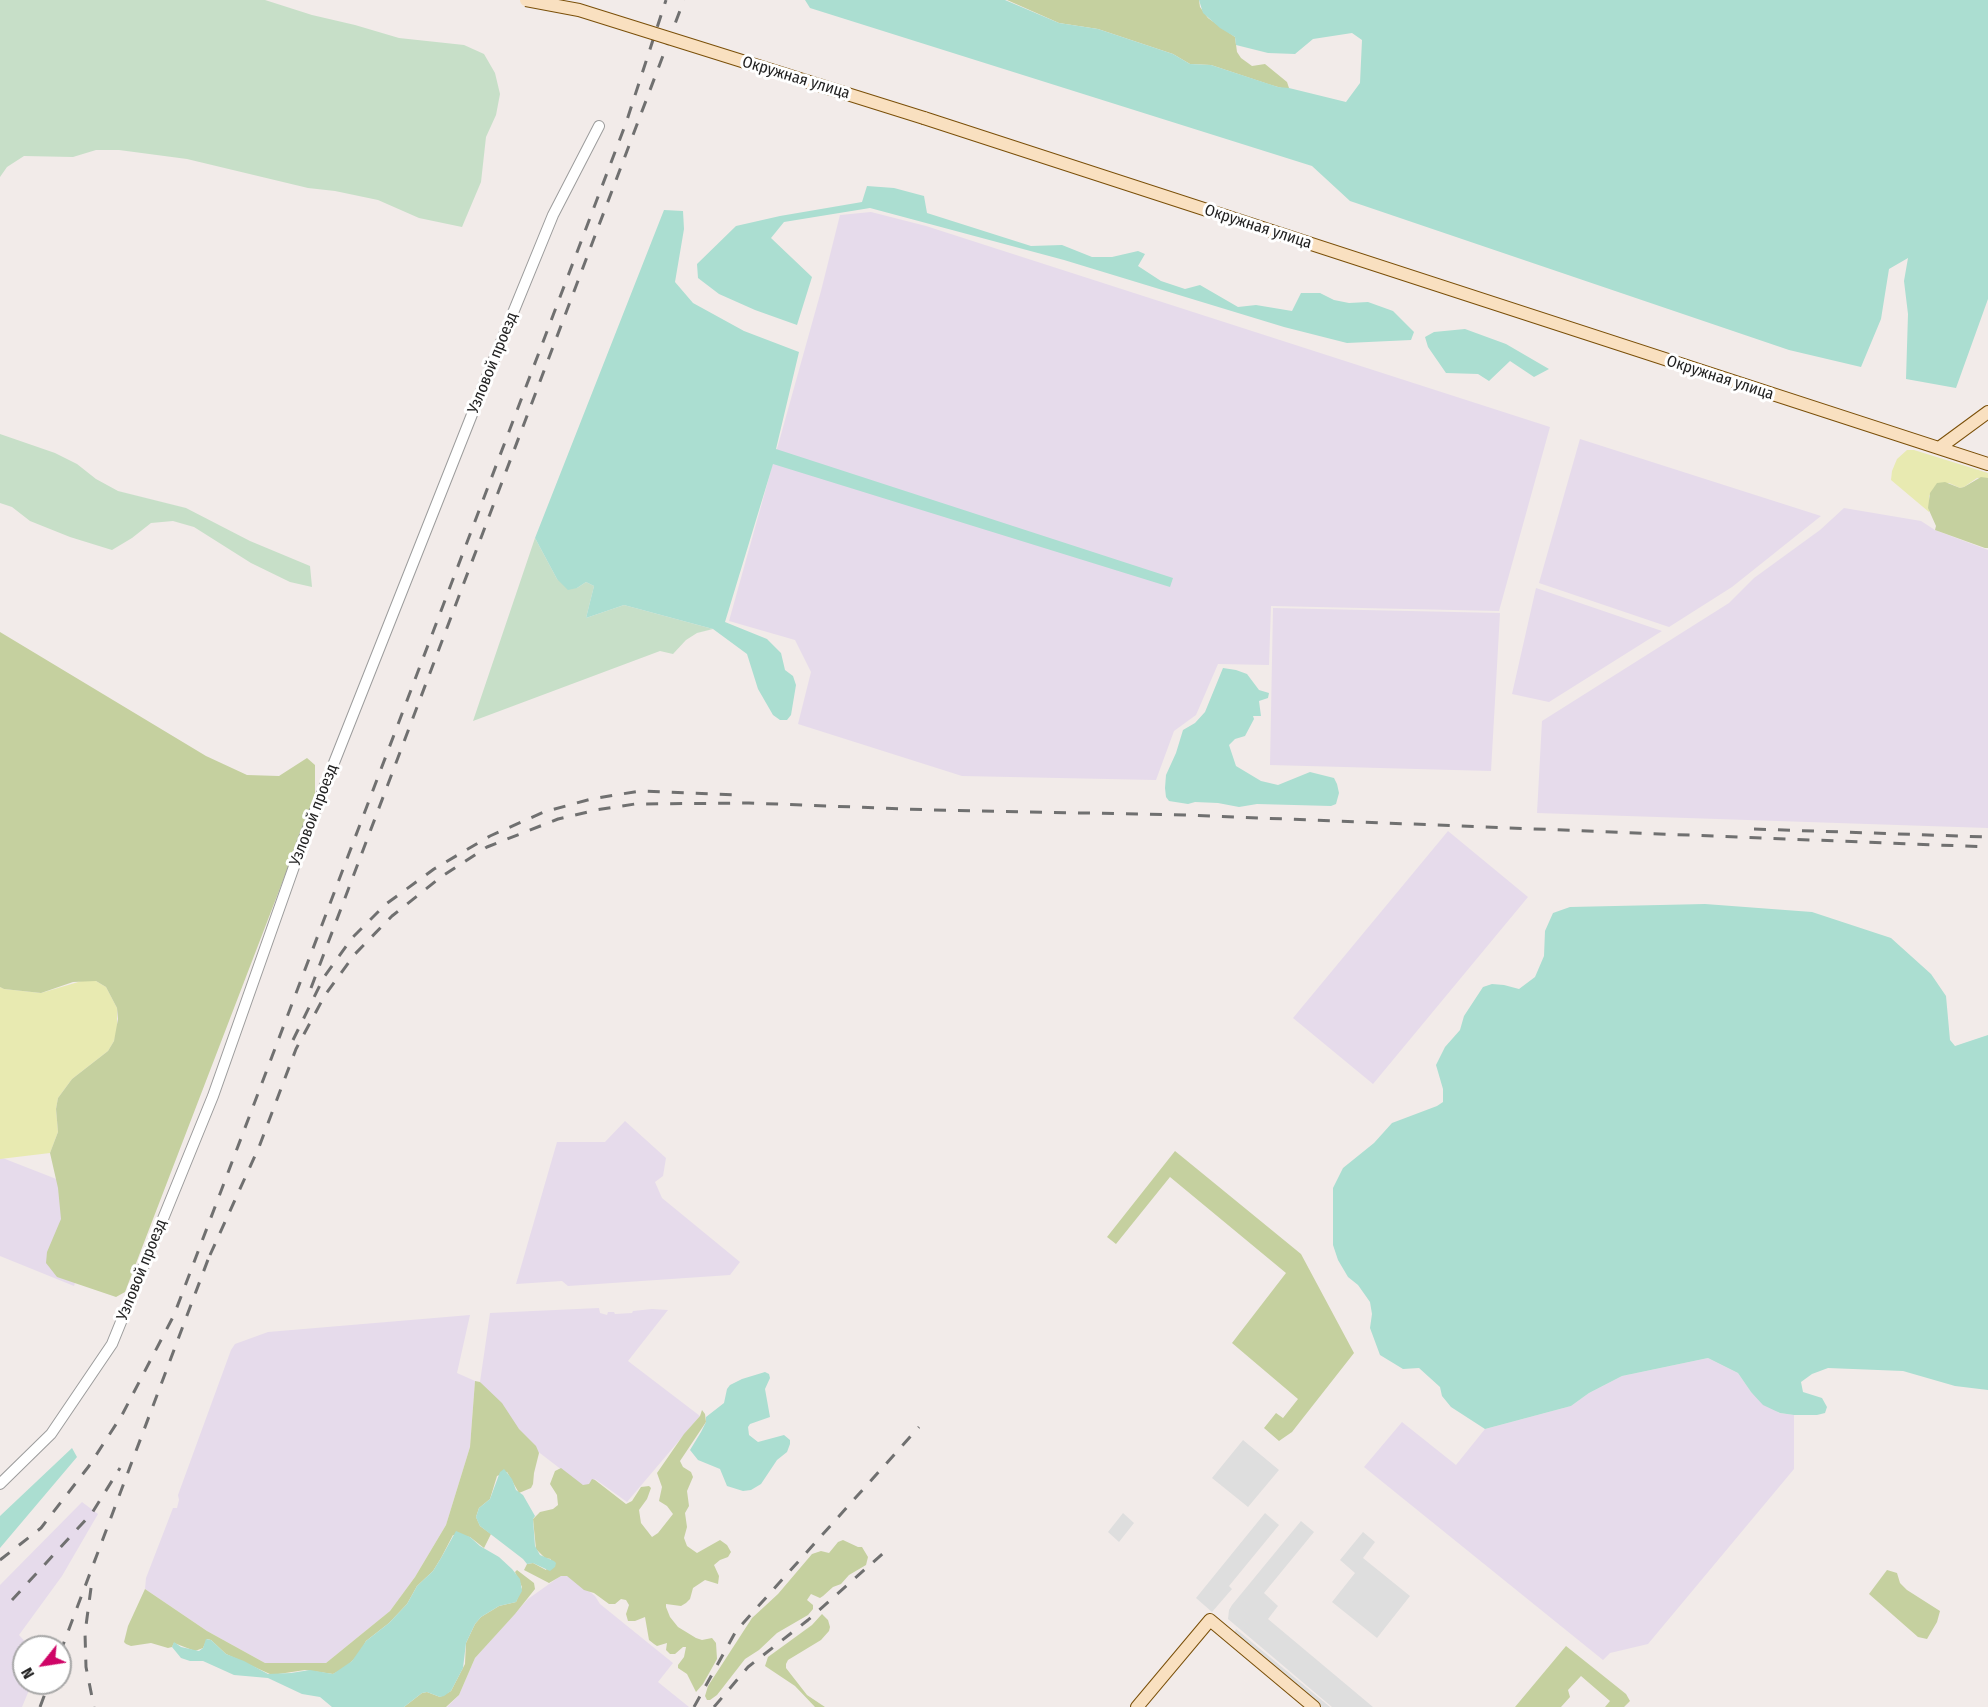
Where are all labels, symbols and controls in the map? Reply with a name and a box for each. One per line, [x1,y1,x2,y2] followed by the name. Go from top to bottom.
[740,53,852,103] street label: Окружная улица
[1202,201,1314,253] street label: Окружная улица
[464,310,522,416] street label: Узловой проезд
[1664,352,1776,404] street label: Окружная улица
[286,761,342,869] street label: Узловой проезд
[113,1217,171,1323] street label: Узловой проезд
[12,1635,72,1695] north arrow
[17,1664,38,1682] text: N

